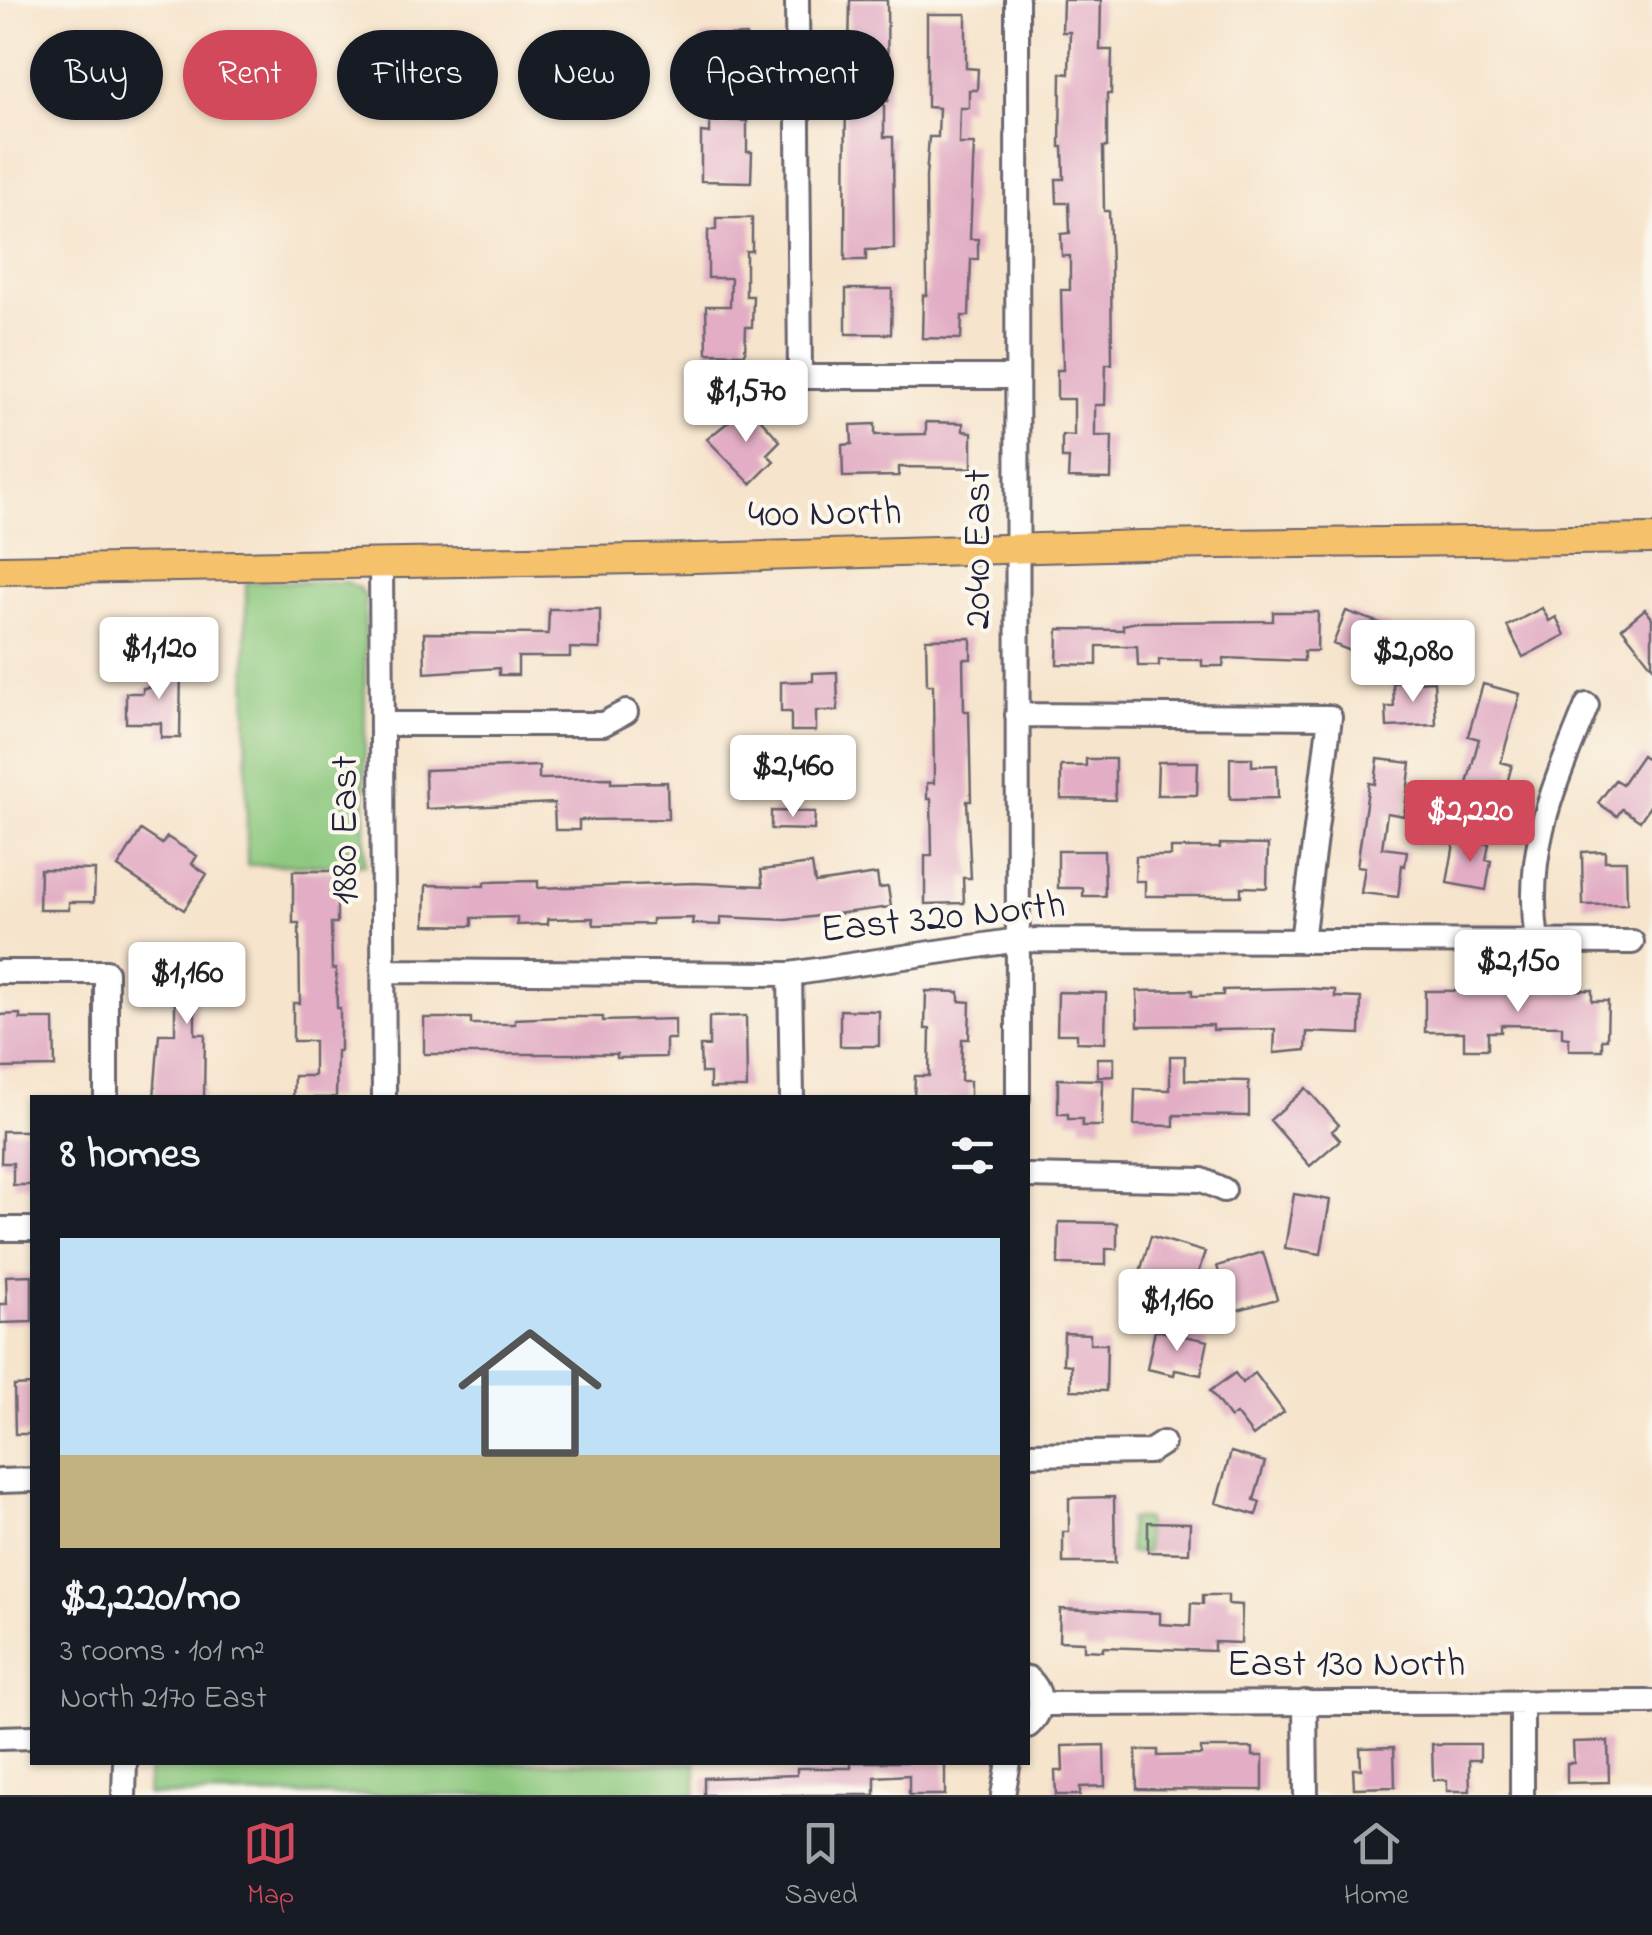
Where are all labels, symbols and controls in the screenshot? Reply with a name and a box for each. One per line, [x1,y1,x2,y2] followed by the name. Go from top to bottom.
[30,30,163,120] chip: Buy
[183,30,317,120] chip: Rent
[337,30,498,120] chip: Filters
[518,30,650,120] chip: New
[670,30,894,120] chip: Apartment
[665,360,827,445] pin: $1,570
[706,369,786,416] text: $1,570
[950,469,1009,629] street label: 2040 East
[748,484,902,546] street label: 400 North
[78,617,240,702] pin: $1,120
[1332,620,1494,705] pin: $2,080
[122,626,196,673] text: $1,120
[1373,629,1453,676] text: $2,080
[712,735,874,820] pin: $2,460
[752,744,834,791] text: $2,460
[317,755,376,905] street label: 1880 East
[1389,780,1551,865] pin: $2,220
[1427,789,1513,836] text: $2,220
[818,877,1068,961] street label: East 320 North
[1437,930,1599,1015] pin: $2,150
[1476,939,1560,986] text: $2,150
[106,942,268,1027] pin: $1,160
[150,951,224,998] text: $1,160
[60,1125,201,1186] text: 8 homes
[945,1128,1000,1183] icon: filters
[1096,1269,1258,1354] pin: $1,160
[1140,1278,1214,1325] text: $1,160
[440,1303,620,1483] icon: home
[60,1568,241,1629] text: $2,220/mo
[60,1629,265,1676] text: 3 rooms · 101 m²
[1227,1636,1465,1695] street label: East 130 North
[60,1676,267,1723] text: North 2170 East
[243,1816,298,1917] tab: Map
[784,1816,857,1917] tab: Saved
[1344,1816,1409,1917] tab: Home

